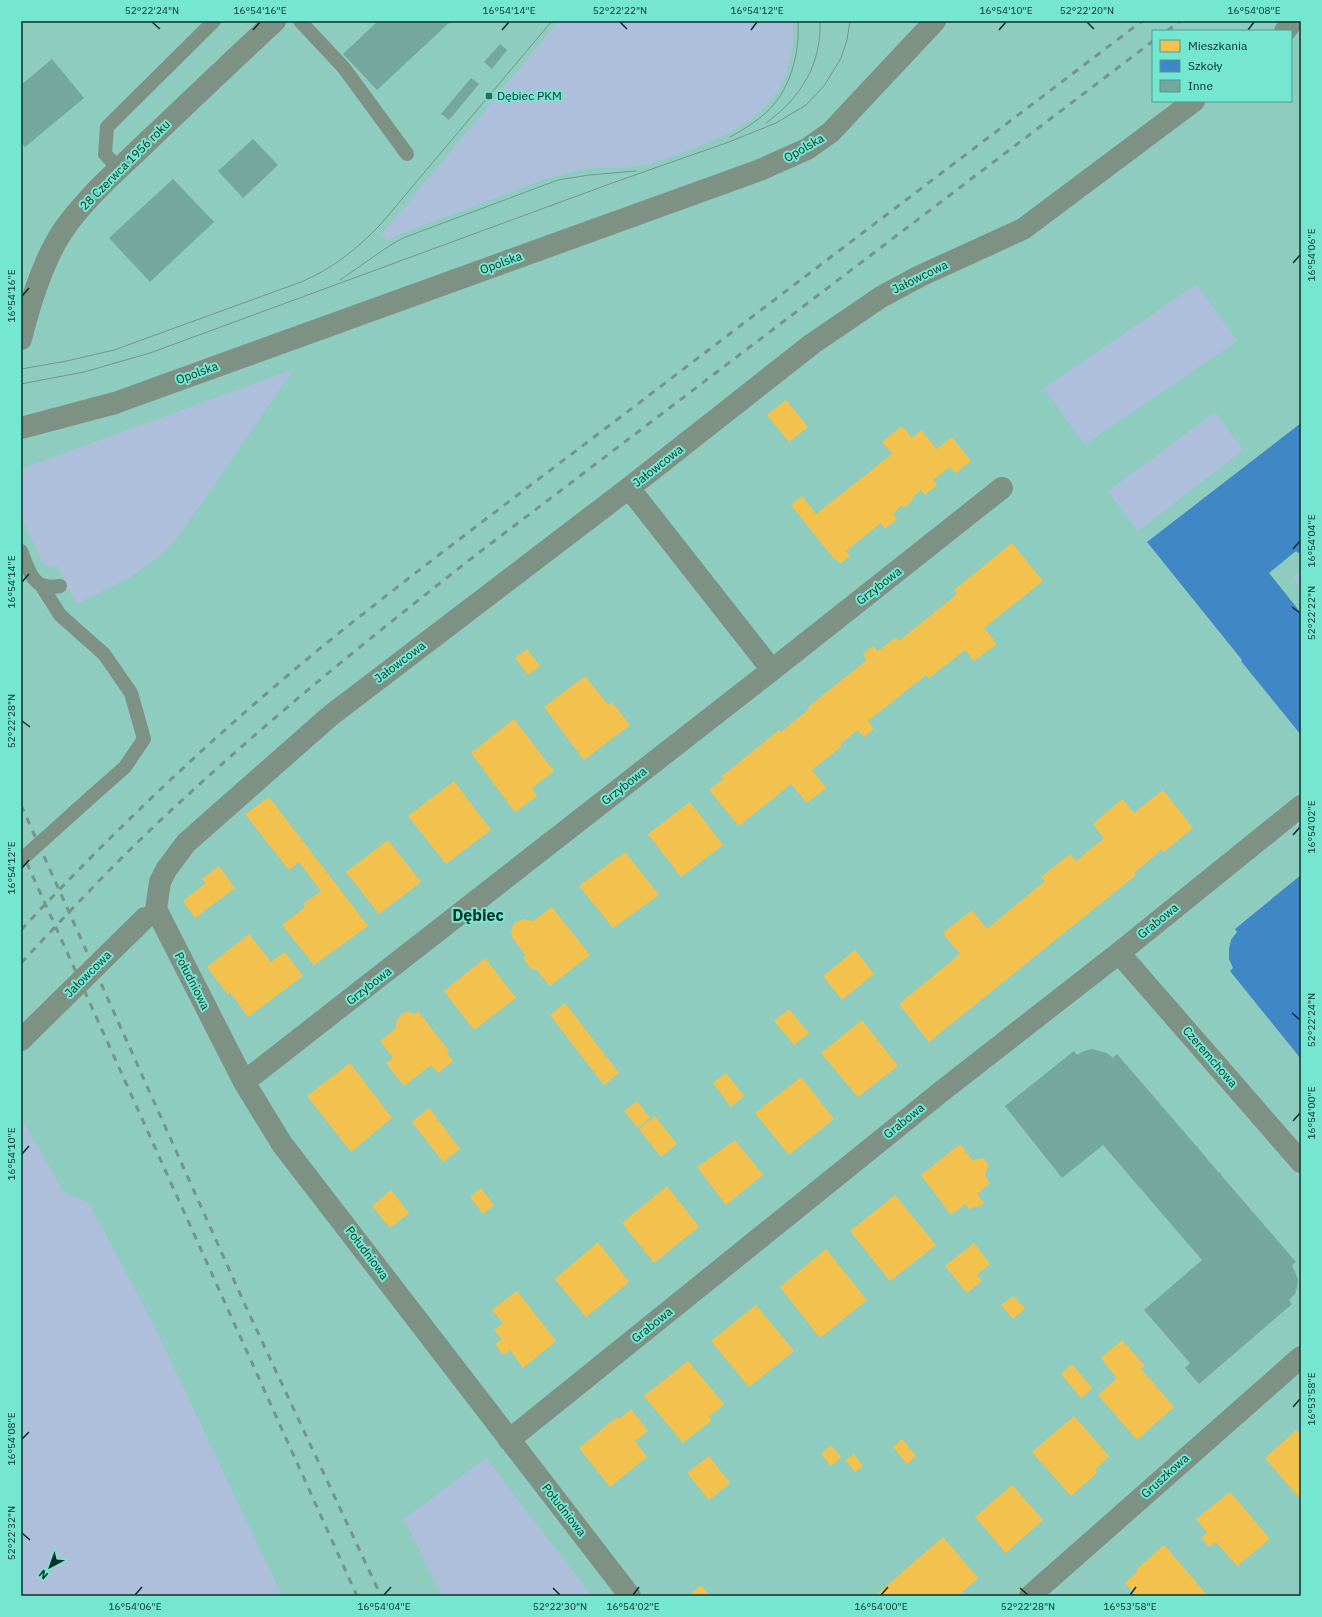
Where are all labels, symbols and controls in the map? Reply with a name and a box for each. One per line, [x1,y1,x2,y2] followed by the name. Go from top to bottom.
[125,4,179,17] text: 52°22'24"N
[233,4,287,17] text: 16°54'16"E
[482,4,536,17] text: 16°54'14"E
[593,4,647,17] text: 52°22'22"N
[730,4,784,17] text: 16°54'12"E
[979,4,1033,17] text: 16°54'10"E
[1060,4,1114,17] text: 52°22'20"N
[1227,4,1281,17] text: 16°54'08"E
[1152,30,1292,102] legend
[1188,38,1248,53] text: Mieszkania
[1188,58,1223,73] text: Szkoły
[1188,78,1213,93] text: Inne
[497,88,562,103] place label: Dębiec PKM
[484,91,494,101] marker: Dębiec PKM
[76,116,173,213] street label: 28 Czerwca 1956 roku
[781,130,827,165] street label: Opolska
[1305,228,1318,282] text: 16°54'06"E
[478,248,525,277] street label: Opolska
[890,256,950,296] street label: Jałowcowa
[5,269,18,323] text: 16°54'16"E
[174,358,221,387] street label: Opolska
[630,441,686,490] street label: Jałowcowa
[1305,514,1318,568] text: 16°54'04"E
[5,555,18,609] text: 16°54'14"E
[853,563,905,608] street label: Grzybowa
[1305,586,1318,640] text: 52°22'22"N
[371,637,429,686] street label: Jałowcowa
[5,694,18,748] text: 52°22'28"N
[598,763,650,808] street label: Grzybowa
[1305,800,1318,854] text: 16°54'02"E
[5,841,18,895] text: 16°54'12"E
[1134,899,1182,942] street label: Grabowa
[452,905,504,925] district label: Dębiec
[61,947,115,1000] street label: Jałowcowa
[171,949,214,1013] street label: Południowa
[343,963,395,1008] street label: Grzybowa
[1305,993,1318,1047] text: 52°22'24"N
[1180,1023,1241,1091] street label: Czeremchowa
[1305,1086,1318,1140] text: 16°54'00"E
[880,1099,928,1142] street label: Grabowa
[5,1127,18,1181] text: 16°54'10"E
[342,1223,393,1283] street label: Południowa
[628,1303,676,1346] street label: Grabowa
[1305,1372,1318,1426] text: 16°53'58"E
[5,1412,18,1466] text: 16°54'08"E
[1138,1450,1192,1501] street label: Gruszkowa
[539,1480,590,1540] street label: Południowa
[5,1506,18,1560] text: 52°22'32"N
[30,1547,70,1587] north arrow
[36,1567,51,1582] text: N
[108,1600,162,1613] text: 16°54'06"E
[357,1600,411,1613] text: 16°54'04"E
[533,1600,587,1613] text: 52°22'30"N
[606,1600,660,1613] text: 16°54'02"E
[854,1600,908,1613] text: 16°54'00"E
[1001,1600,1055,1613] text: 52°22'28"N
[1103,1600,1157,1613] text: 16°53'58"E

